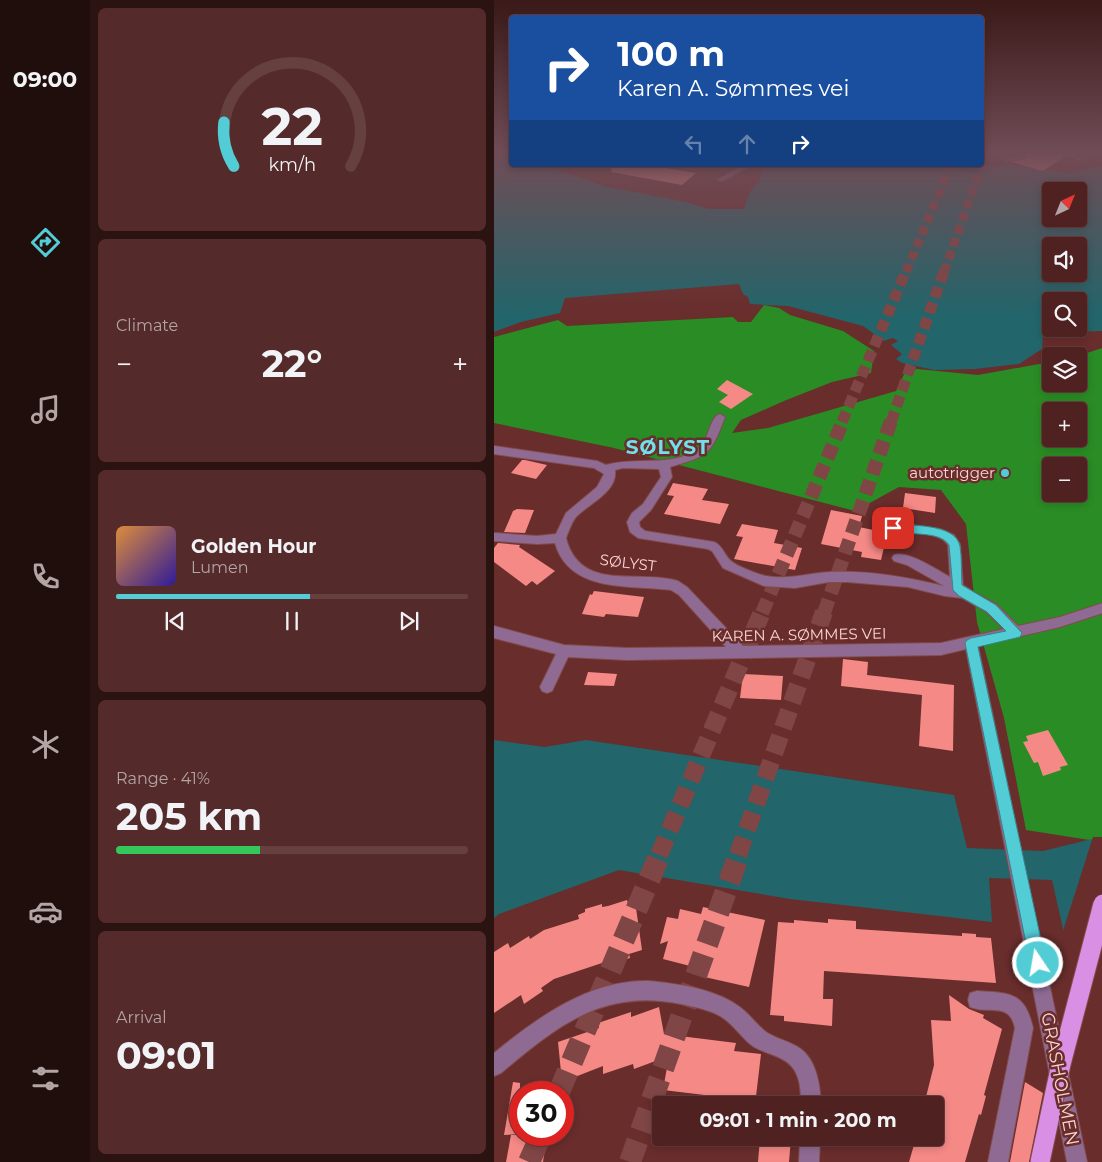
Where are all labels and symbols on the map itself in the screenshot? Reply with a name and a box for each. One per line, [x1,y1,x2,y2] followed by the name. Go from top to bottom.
[1042,182,1086,228] north arrow
[626,435,710,459] district label: SØLYST
[909,463,995,482] place label: autotrigger
[999,467,1011,479] marker: autotrigger
[872,507,914,549] pin
[599,550,658,575] street label: SØLYST
[711,623,887,646] street label: KAREN A. SØMMES VEI
[1011,936,1063,988] position arrow
[1036,1011,1084,1147] street label: GRASHOLMEN
[509,1081,574,1146] speed limit sign: 30

